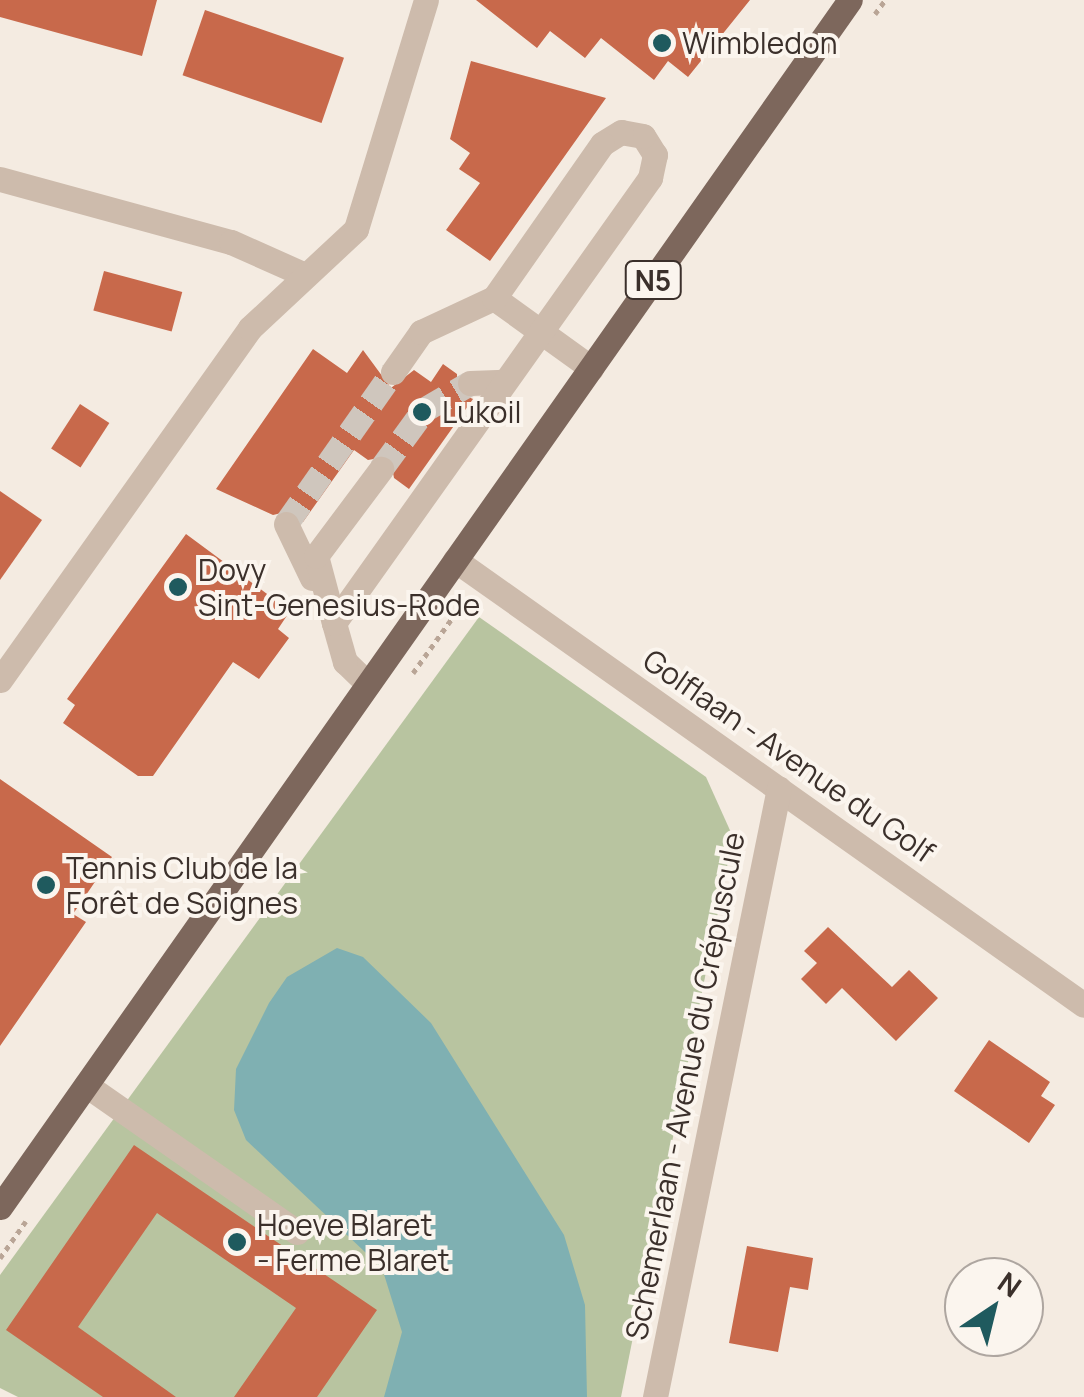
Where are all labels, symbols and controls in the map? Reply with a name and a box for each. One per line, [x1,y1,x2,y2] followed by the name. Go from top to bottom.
[682,25,838,61] place label: Wimbledon
[651,32,673,54] marker: Wimbledon
[623,257,683,303] road number: N5
[442,394,521,430] place label: Lukoil
[411,401,433,423] marker: Lukoil
[198,552,480,622] place label: Dovy Sint-Genesius-Rode
[167,576,189,598] marker: Dovy Sint-Genesius-Rode
[636,642,942,870] street label: Golflaan - Avenue du Golf
[618,829,752,1343] street label: Schemerlaan - Avenue du Crépuscule
[66,850,298,920] place label: Tennis Club de la Forêt de Soignes
[35,874,57,896] marker: Tennis Club de la Forêt de Soignes
[257,1207,450,1278] place label: Hoeve Blaret - Ferme Blaret
[226,1231,248,1253] marker: Hoeve Blaret - Ferme Blaret
[944,1257,1044,1357] north arrow
[991,1263,1029,1305] text: N

